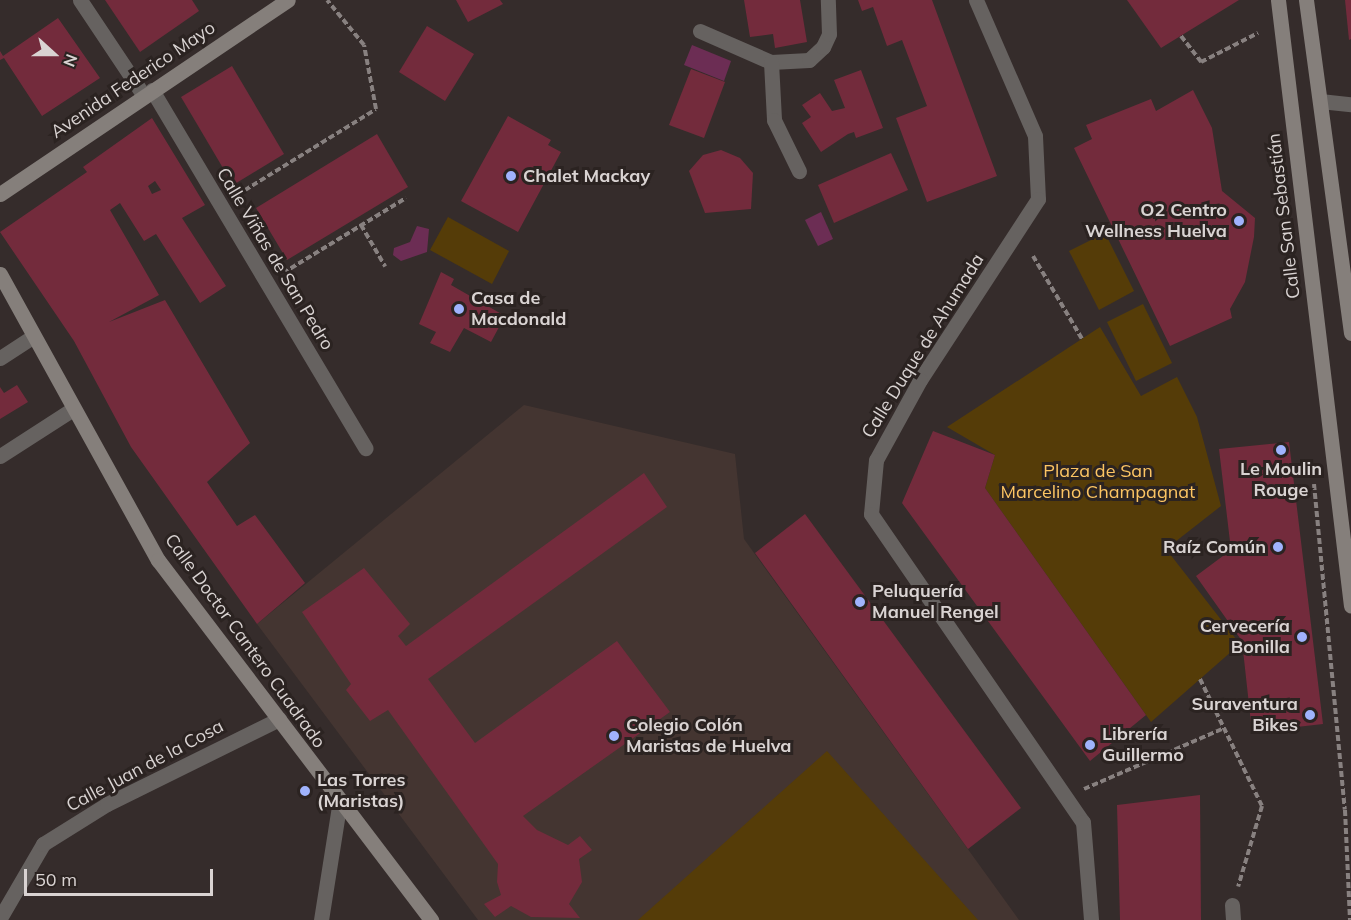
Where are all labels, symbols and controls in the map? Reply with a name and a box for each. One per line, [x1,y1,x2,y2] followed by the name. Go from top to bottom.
[47,17,219,143] street label: Avenida Federico Mayo
[24,24,84,84] north arrow
[59,51,82,70] text: N
[1263,132,1305,300] street label: Calle San Sebastián
[212,164,338,354] street label: Calle Viñas de San Pedro
[523,165,650,187] place label: Chalet Mackay
[504,169,518,183] marker: Chalet Mackay
[1085,200,1227,242] place label: O2 Centro Wellness Huelva
[1232,214,1246,228] marker: O2 Centro Wellness Huelva
[857,250,989,442] street label: Calle Duque de Ahumada
[471,288,566,330] place label: Casa de Macdonald
[452,302,466,316] marker: Casa de Macdonald
[1274,443,1288,457] marker: Le Moulin Rouge
[1240,459,1322,502] place label: Le Moulin Rouge
[1001,461,1195,504] park label: Plaza de San Marcelino Champagnat
[160,530,330,752] street label: Calle Doctor Cantero Cuadrado
[1163,536,1266,558] place label: Raíz Común
[1271,540,1285,554] marker: Raíz Común
[872,581,999,624] place label: Peluquería Manuel Rengel
[853,595,867,609] marker: Peluquería Manuel Rengel
[1200,616,1290,658] place label: Cervecería Bonilla
[1295,630,1309,644] marker: Cervecería Bonilla
[1192,694,1298,736] place label: Suraventura Bikes
[1303,708,1317,722] marker: Suraventura Bikes
[63,715,227,817] street label: Calle Juan de la Cosa
[626,715,791,758] place label: Colegio Colón Maristas de Huelva
[1102,724,1184,766] place label: Librería Guillermo
[607,729,621,743] marker: Colegio Colón Maristas de Huelva
[1083,738,1097,752] marker: Librería Guillermo
[317,770,405,812] place label: Las Torres (Maristas)
[298,784,312,798] marker: Las Torres (Maristas)
[27,857,216,895] scale bar
[35,868,77,891] text: 50 m

